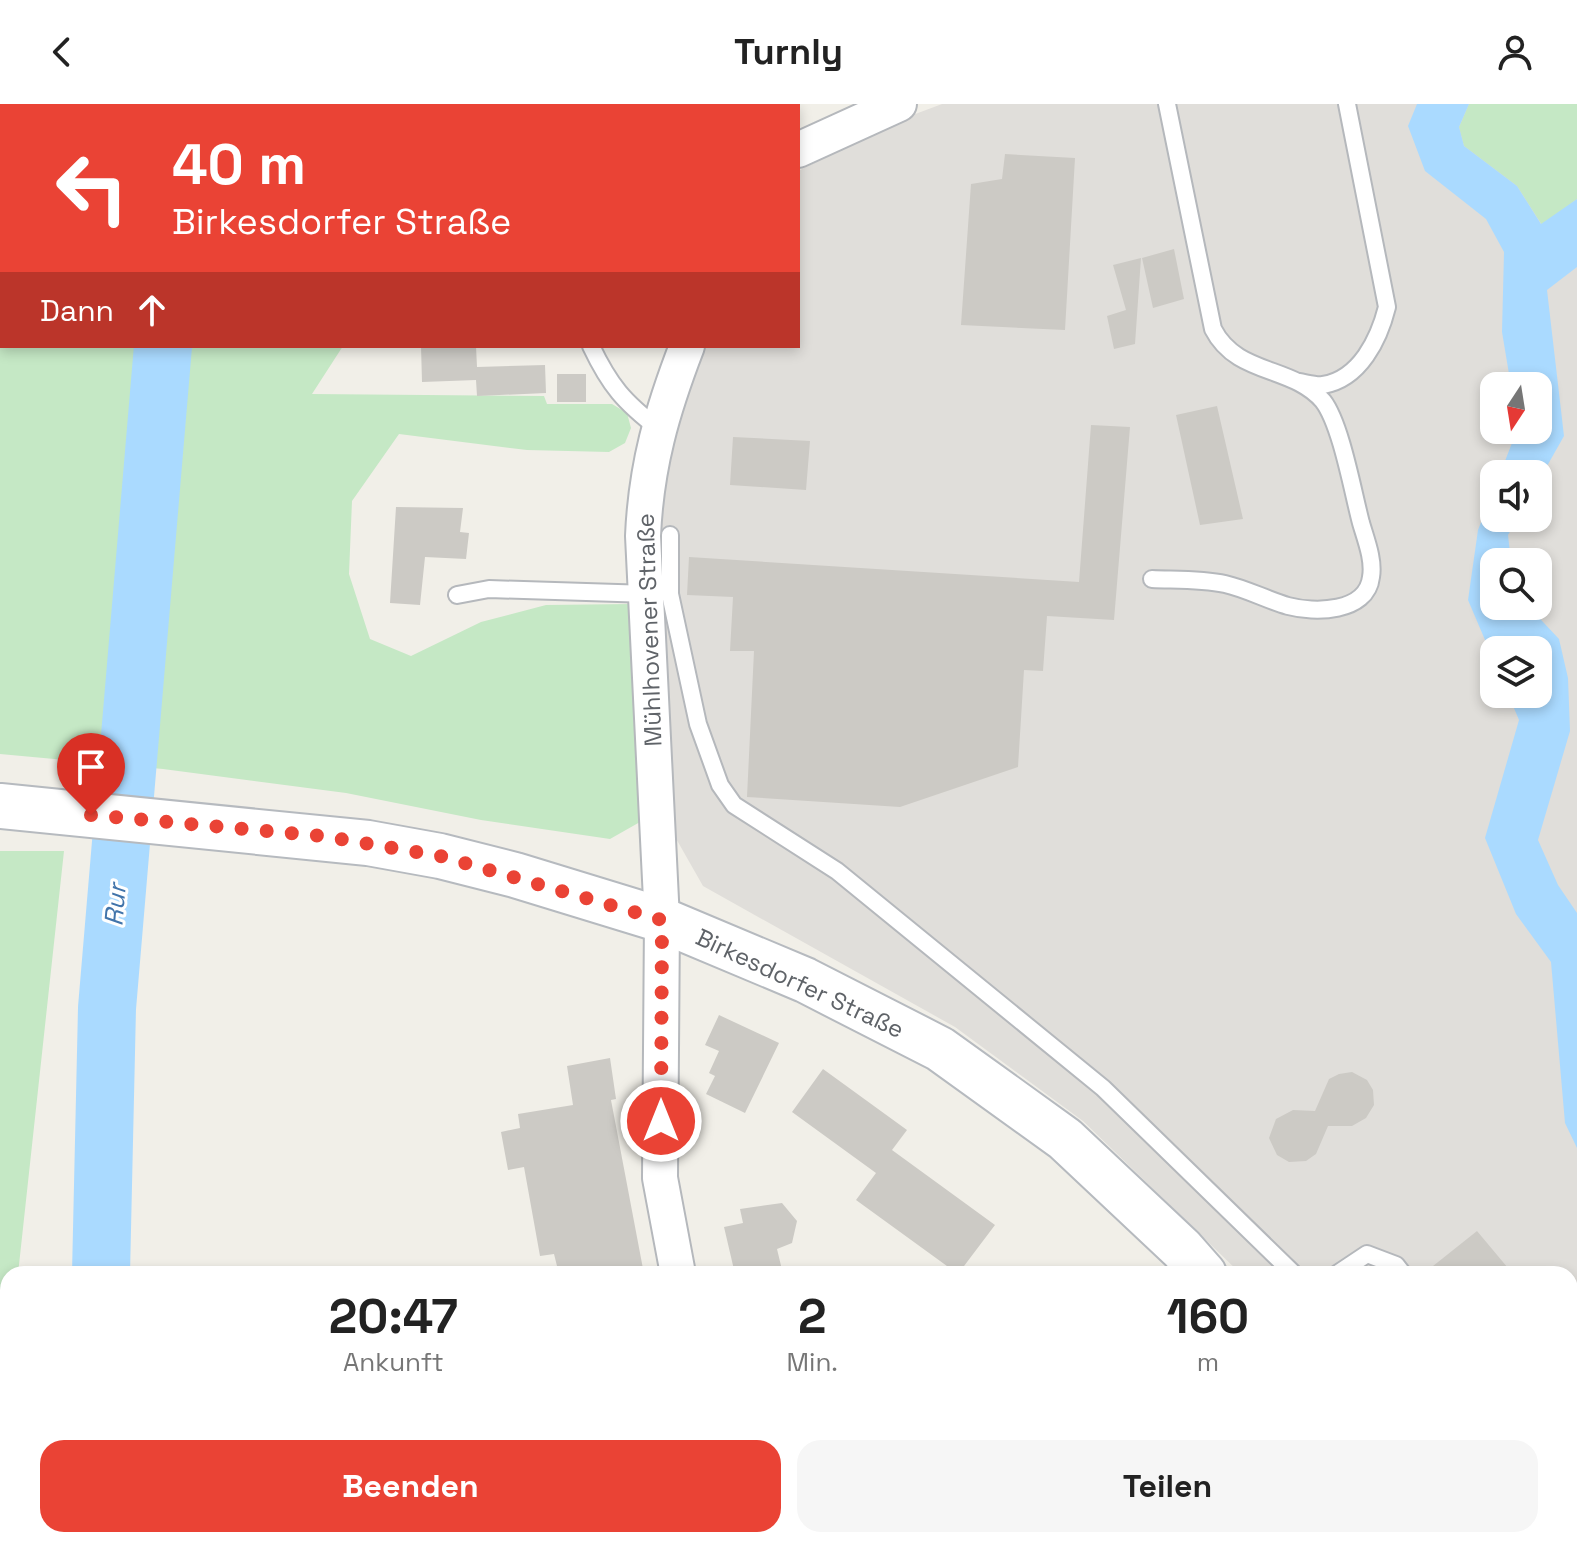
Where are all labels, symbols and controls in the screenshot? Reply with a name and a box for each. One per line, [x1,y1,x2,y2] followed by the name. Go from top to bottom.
[734,29,843,75] text: Turnly
[40,30,84,74] icon: back
[1493,30,1537,74] icon: person
[172,129,306,200] text: 40 m
[40,136,144,240] icon: left
[172,199,511,245] text: Birkesdorfer Straße
[130,288,174,332] icon: ahead
[40,291,114,330] text: Dann
[1480,372,1552,444] north arrow
[1480,372,1552,708] map controls
[1480,460,1552,532] button: sound
[629,513,669,747] street label: Mühlhovener Straße
[1480,548,1552,620] button: search
[1480,636,1552,708] button: layers
[57,733,125,815] pin
[69,745,113,789] icon: arrive
[96,879,134,927] water label: Rur
[691,921,909,1045] street label: Birkesdorfer Straße
[619,1079,703,1163] position arrow
[329,1286,458,1347] text: 20:47
[798,1286,827,1347] text: 2
[1167,1286,1249,1347] text: 160
[343,1345,444,1379] text: Ankunft
[787,1345,838,1379] text: Min.
[1197,1345,1219,1379] text: m
[40,1440,781,1532] button: Beenden
[797,1440,1538,1532] button: Teilen

